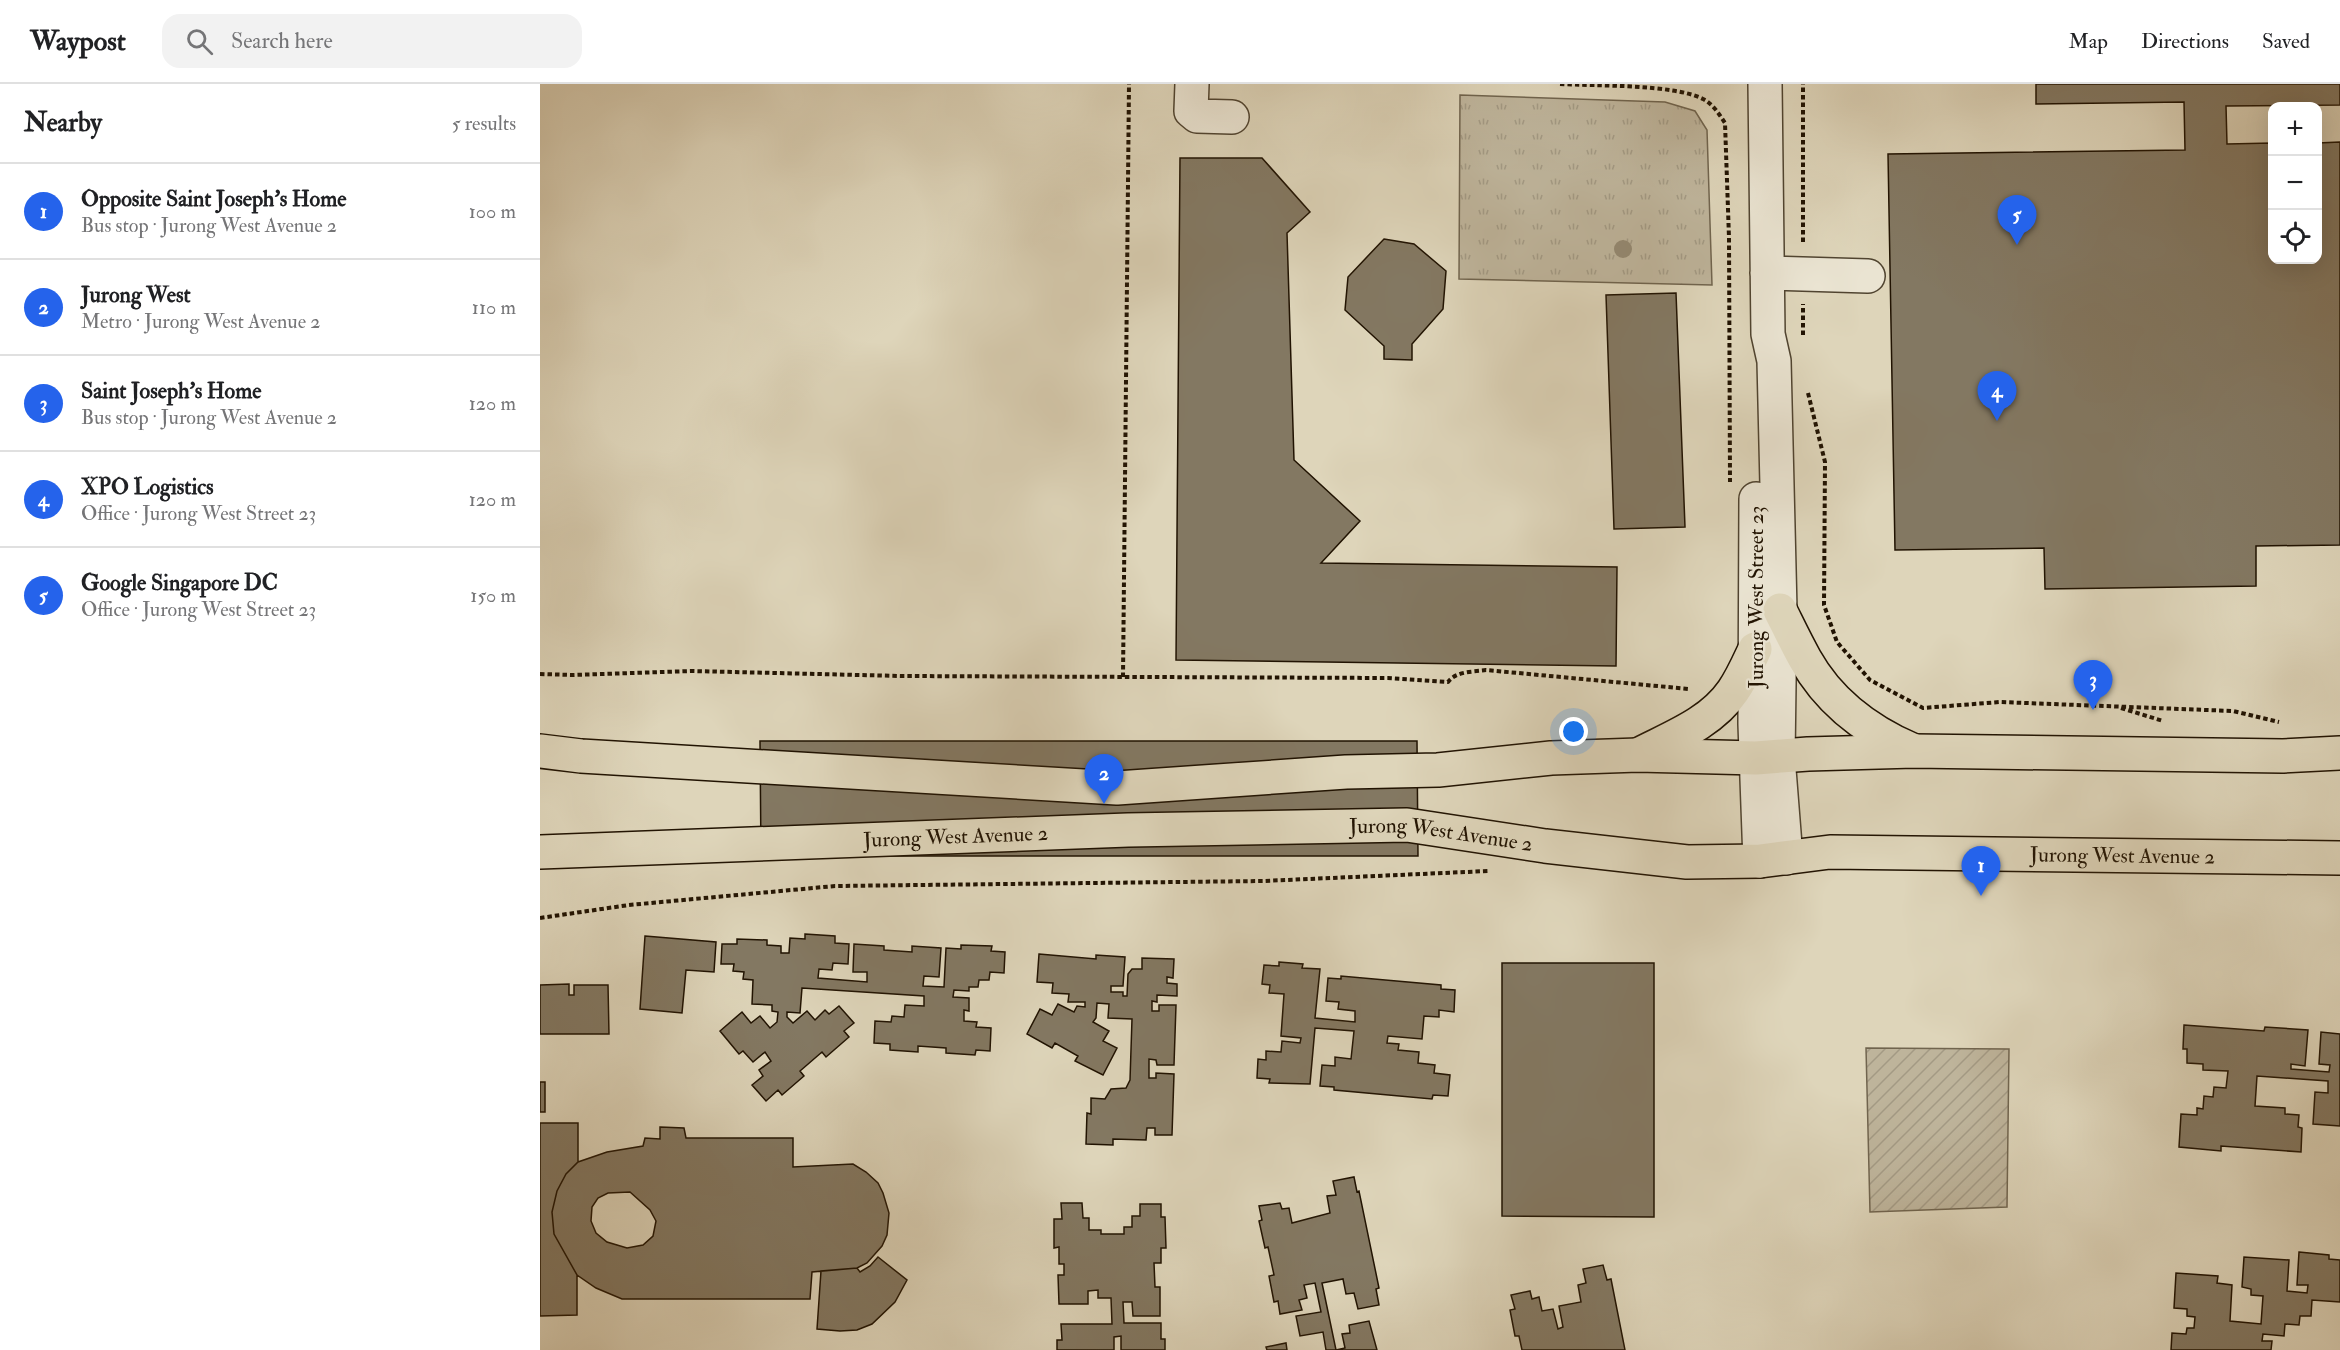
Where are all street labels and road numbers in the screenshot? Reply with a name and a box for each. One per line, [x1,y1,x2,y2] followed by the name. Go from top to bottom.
[1743,506,1770,689] street label: Jurong West Street 23
[1348,812,1535,858] street label: Jurong West Avenue 2
[862,820,1049,854] street label: Jurong West Avenue 2
[2029,841,2215,871] street label: Jurong West Avenue 2

